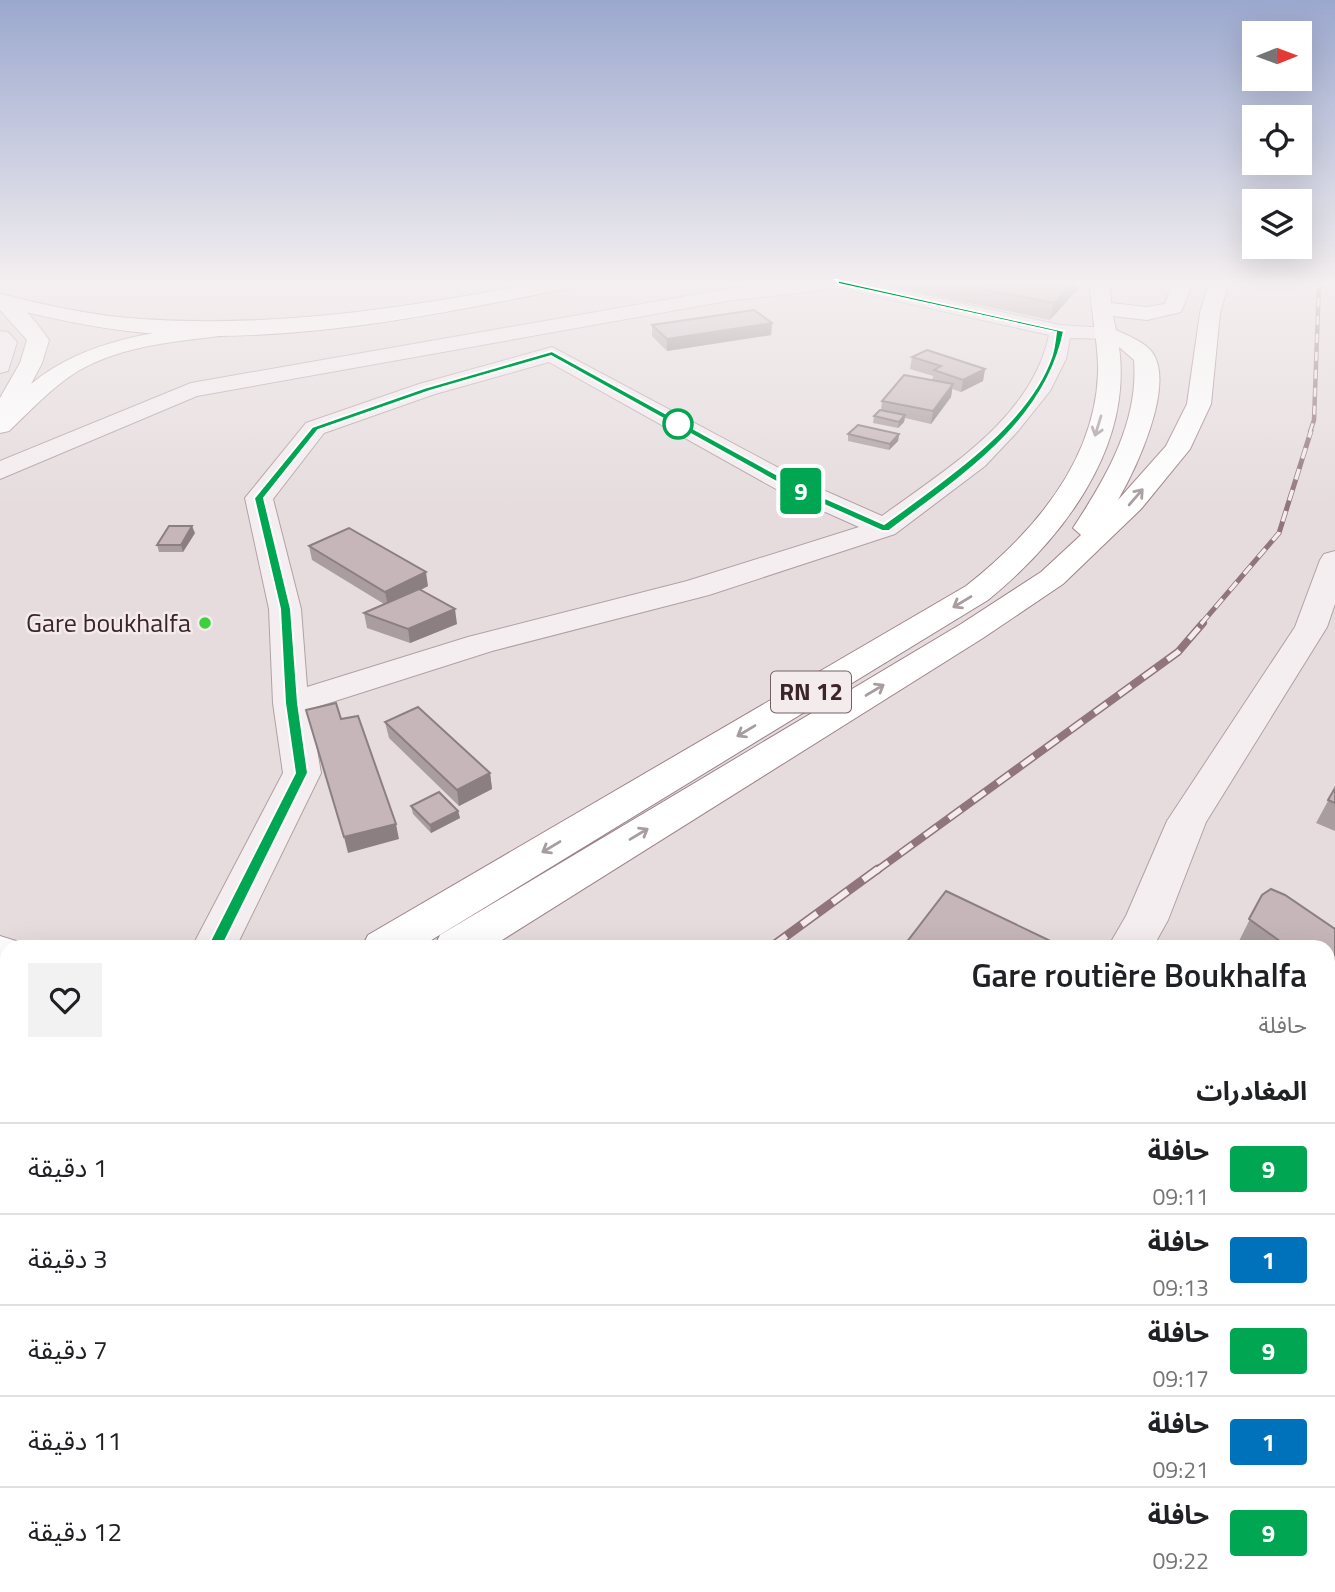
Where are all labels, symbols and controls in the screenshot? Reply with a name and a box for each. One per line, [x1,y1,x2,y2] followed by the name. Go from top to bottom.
[1242,21,1312,91] north arrow
[1242,21,1312,259] map controls
[1242,105,1312,175] button: locate
[1242,189,1312,259] button: layers
[663,409,693,439] unlabelled marker
[1091,414,1104,436] one-way arrow
[778,468,824,514] line badge: 9
[794,473,808,509] text: 9
[1128,488,1144,506] one-way arrow
[953,595,973,609] one-way arrow
[26,603,191,642] place label: Gare boukhalfa
[197,615,213,631] marker: Gare boukhalfa
[771,672,851,712] road number: RN 12
[865,683,885,697] one-way arrow
[737,724,757,738] one-way arrow
[629,827,649,841] one-way arrow
[541,841,561,855] one-way arrow
[971,950,1307,1000] text: Gare routière Boukhalfa
[28,963,102,1037] button: heart
[1258,1007,1307,1042] text: حافلة
[1196,1071,1307,1110] text: المغادرات
[1148,1131,1209,1170] text: حافلة
[28,1148,108,1187] text: 1 دقيقة
[1262,1151,1275,1187] text: 9
[1152,1179,1209,1214] text: 09:11
[1148,1222,1209,1261] text: حافلة
[28,1239,108,1278] text: 3 دقيقة
[1262,1242,1275,1278] text: 1
[1152,1270,1209,1305] text: 09:13
[1148,1313,1209,1352] text: حافلة
[28,1330,108,1369] text: 7 دقيقة
[1262,1333,1275,1369] text: 9
[1152,1361,1209,1396] text: 09:17
[1148,1404,1209,1443] text: حافلة
[28,1421,122,1460] text: 11 دقيقة
[1262,1424,1275,1460] text: 1
[1152,1452,1209,1487] text: 09:21
[1148,1495,1209,1534] text: حافلة
[28,1512,122,1551] text: 12 دقيقة
[1262,1515,1275,1551] text: 9
[1152,1543,1209,1578] text: 09:22

